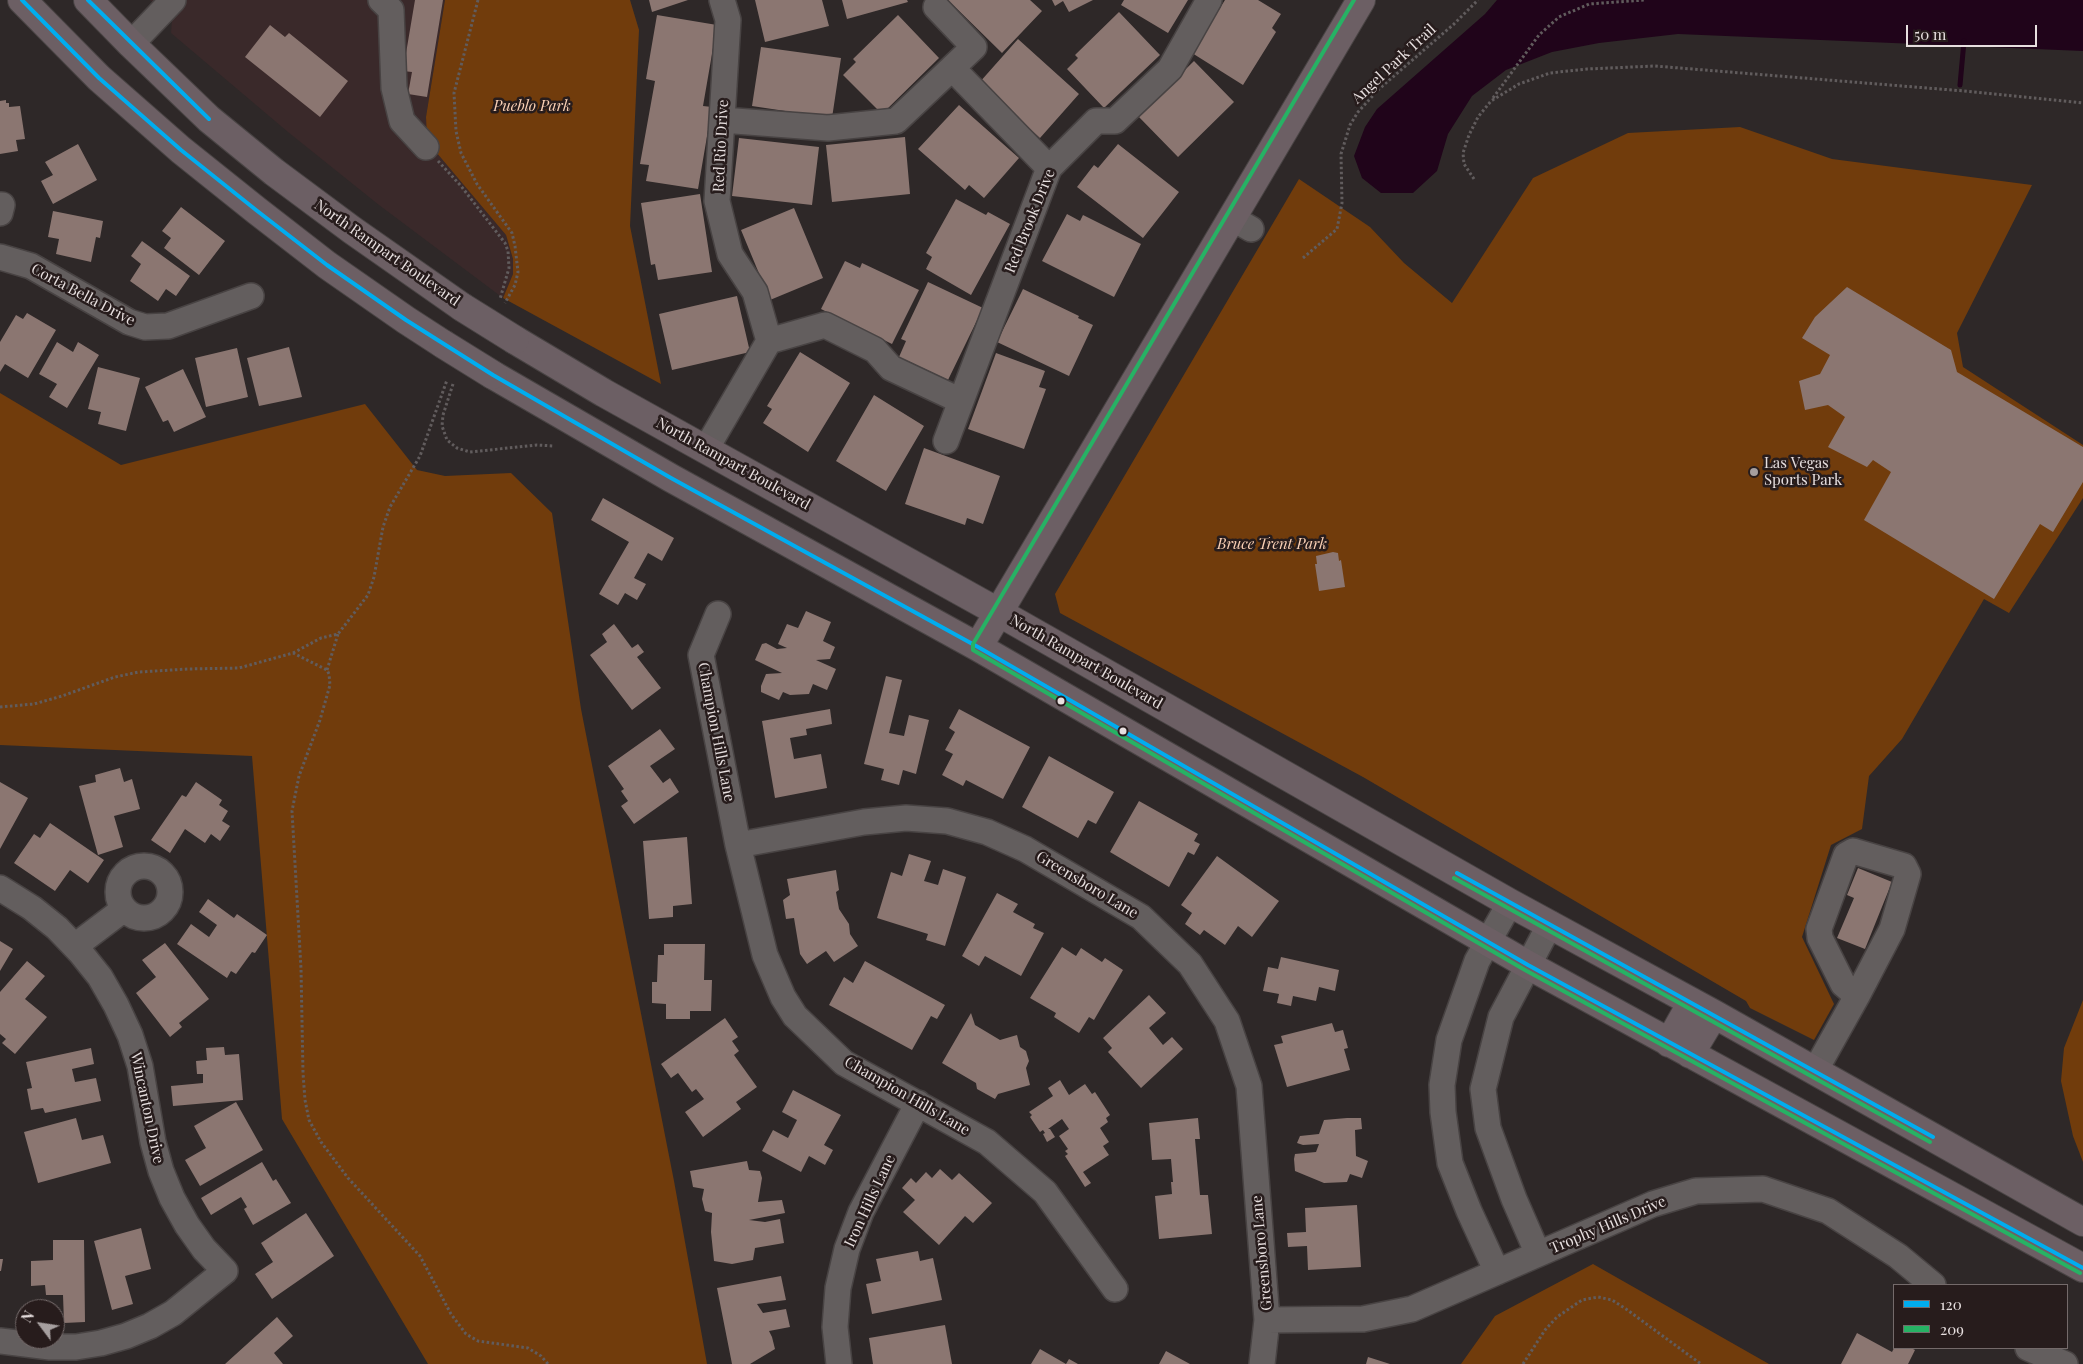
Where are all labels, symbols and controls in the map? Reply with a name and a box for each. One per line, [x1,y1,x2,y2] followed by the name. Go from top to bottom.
[1908,15,2039,47] scale bar
[1348,20,1440,108] street label: Angel Park Trail
[1914,24,1946,44] text: 50 m
[493,97,571,115] park label: Pueblo Park
[710,99,732,193] street label: Red Rio Drive
[1001,166,1059,276] street label: Red Brook Drive
[311,196,463,310] street label: North Rampart Boulevard
[28,260,138,330] street label: Corta Bella Drive
[653,414,813,514] street label: North Rampart Boulevard
[1764,454,1842,489] place label: Las Vegas Sports Park
[1748,466,1760,478] marker: Las Vegas Sports Park
[1217,535,1327,553] park label: Bruce Trent Park
[1006,611,1166,713] street label: North Rampart Boulevard
[694,661,738,803] street label: Champion Hills Lane
[1056,696,1066,706] unlabelled marker
[1118,726,1128,736] unlabelled marker
[1033,848,1141,922] street label: Greensboro Lane
[126,1051,168,1165] street label: Wincanton Drive
[841,1053,973,1139] street label: Champion Hills Lane
[841,1152,899,1250] street label: Iron Hills Lane
[1547,1192,1669,1258] street label: Trophy Hills Drive
[1248,1195,1276,1311] street label: Greensboro Lane
[1893,1284,2068,1349] legend
[1940,1294,1962,1314] text: 120
[15,1299,65,1349] north arrow
[17,1307,38,1326] text: N
[1940,1319,1964,1339] text: 209

